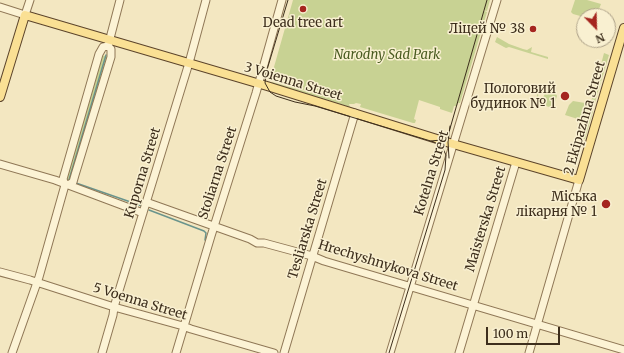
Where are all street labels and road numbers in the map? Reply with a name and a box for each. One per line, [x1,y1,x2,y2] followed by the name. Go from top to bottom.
[561,59,609,177] street label: 2 Ekipazhna Street
[242,60,344,104] street label: 3 Voienna Street
[196,125,240,221] street label: Stoliarna Street
[122,126,164,220] street label: Kuporna Street
[412,129,452,217] street label: Kotelna Street
[463,164,509,274] street label: Maisterska Street
[285,177,331,281] street label: Tesliarska Street
[316,237,460,295] street label: Hrechyshnykova Street
[91,280,189,324] street label: 5 Voenna Street

